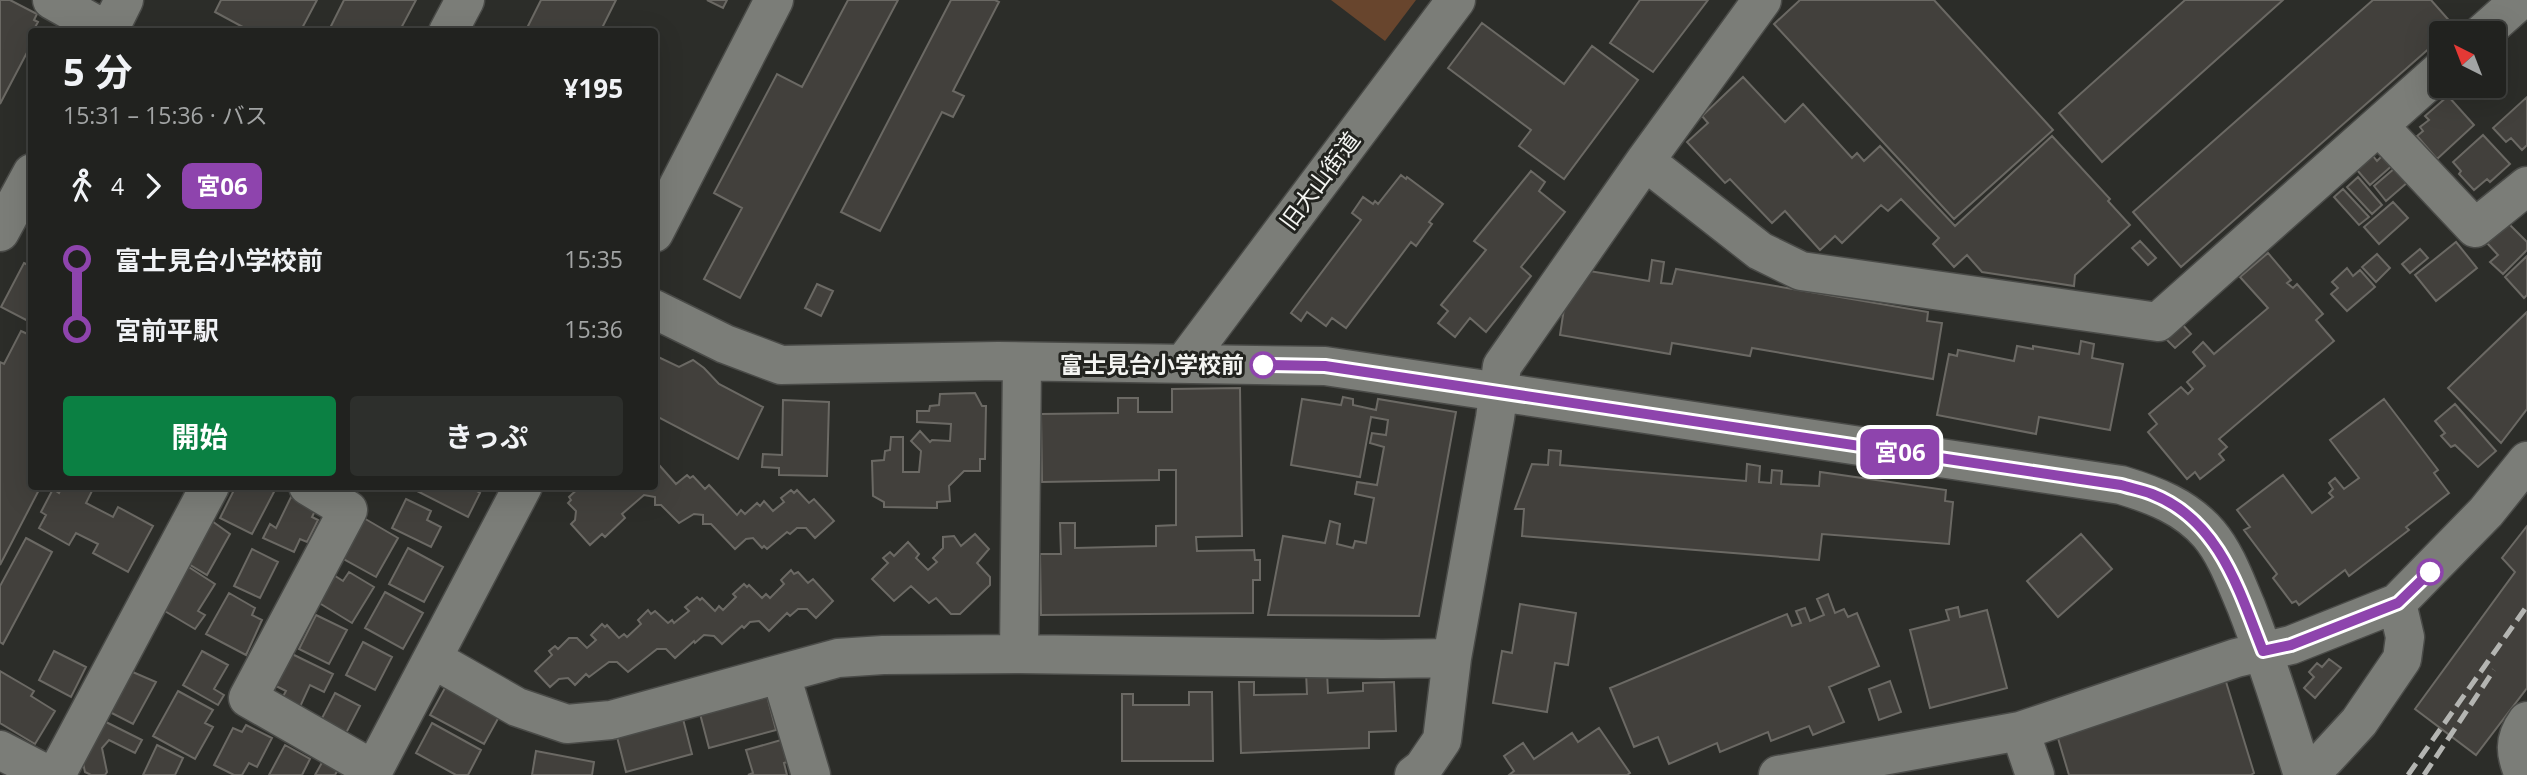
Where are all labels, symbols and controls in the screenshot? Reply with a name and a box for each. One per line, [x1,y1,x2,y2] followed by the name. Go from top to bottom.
[2429,21,2506,98] north arrow
[2429,21,2506,98] map controls
[63,45,133,97] text: 5 分
[564,70,623,106] text: ¥195
[63,99,268,131] text: 15:31 – 15:36 · バス
[1272,125,1367,236] street label: 旧大山街道
[63,167,101,205] icon: walk
[134,167,172,205] icon: forward
[196,169,248,202] text: 宮06
[111,170,124,202] text: 4
[115,242,323,278] text: 富士見台小学校前
[564,243,623,275] text: 15:35
[115,312,219,348] text: 宮前平駅
[564,313,623,345] text: 15:36
[1060,348,1244,380] place label: 富士見台小学校前
[1250,352,1276,378] marker: 富士見台小学校前
[63,396,336,476] button: 開始
[350,396,623,476] button: きっぷ
[1860,429,1940,475] line badge: 宮06
[1874,435,1926,468] text: 宮06
[2417,559,2443,585] unlabelled marker

